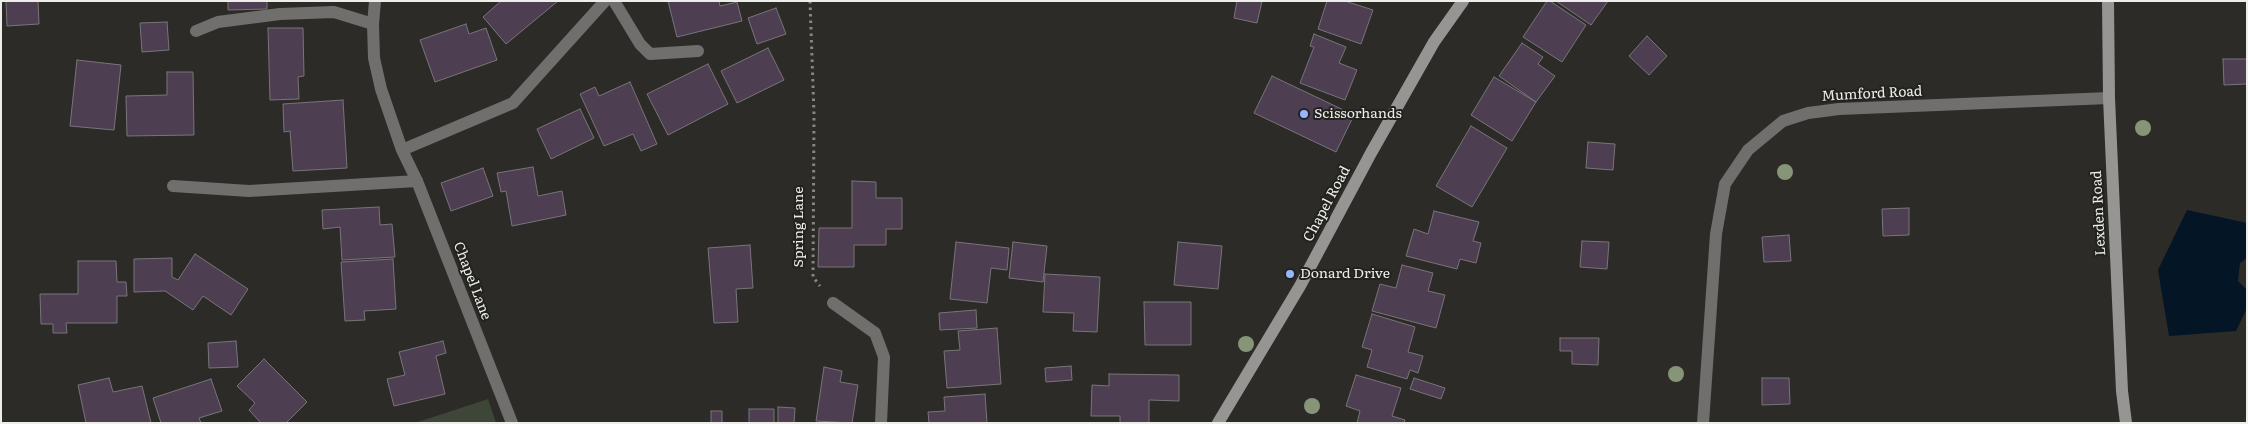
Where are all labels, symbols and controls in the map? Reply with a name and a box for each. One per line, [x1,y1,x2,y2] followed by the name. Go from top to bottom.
[1821,83,1923,105] street label: Mumford Road
[1314,106,1402,122] place label: Scissorhands
[1298,108,1310,120] marker: Scissorhands
[1300,163,1354,245] street label: Chapel Road
[2088,170,2110,256] street label: Lexden Road
[791,187,807,267] street label: Spring Lane
[449,240,495,322] street label: Chapel Lane
[1300,266,1390,282] place label: Donard Drive
[1284,268,1296,280] marker: Donard Drive

